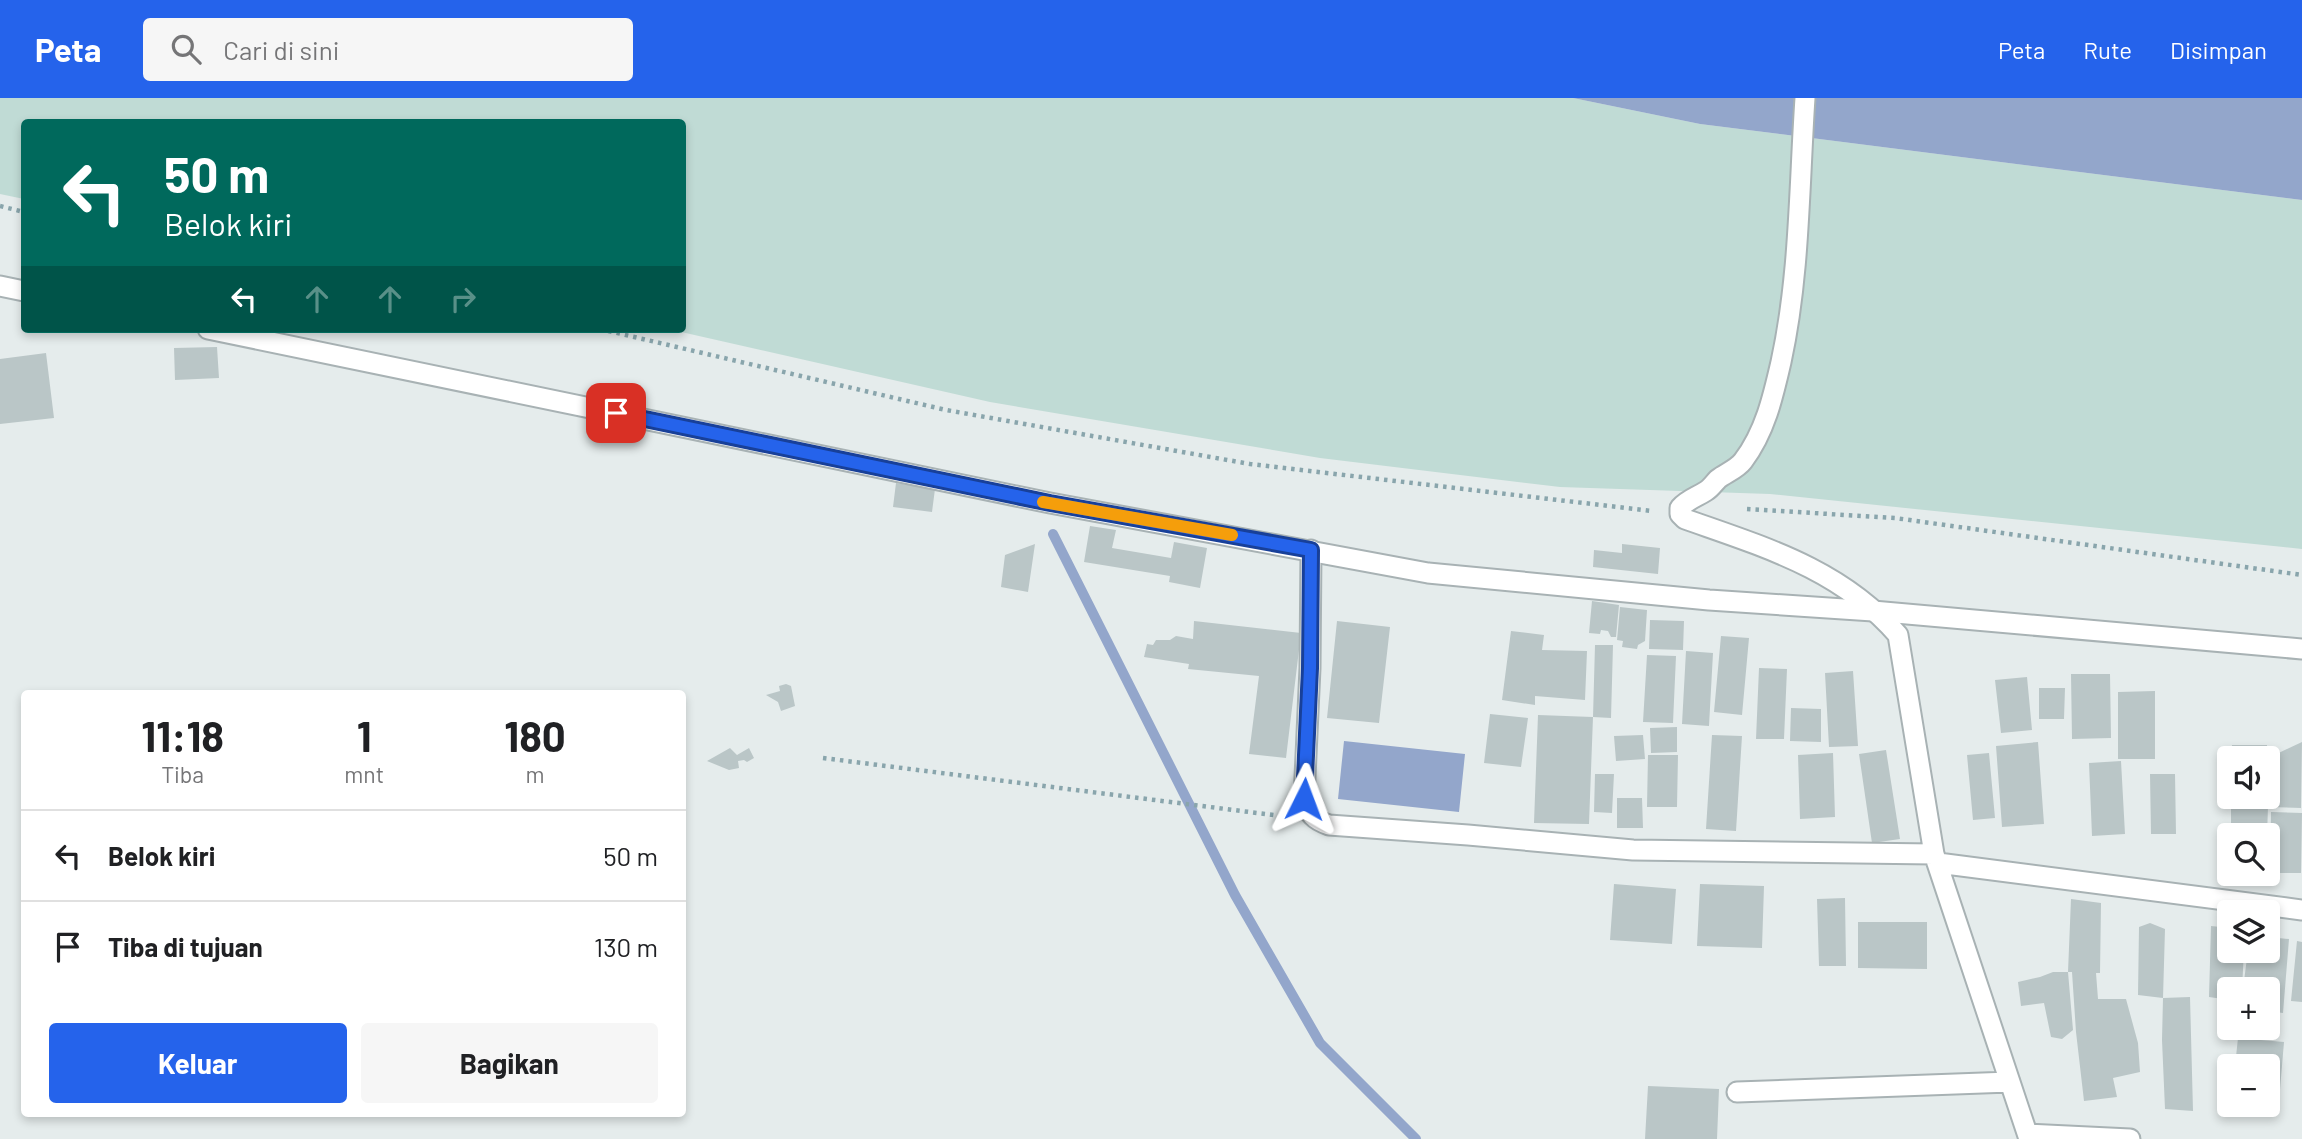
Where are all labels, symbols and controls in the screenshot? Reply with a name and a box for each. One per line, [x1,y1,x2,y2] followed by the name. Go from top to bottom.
[143,18,633,81] search box
[35,29,101,69] text: Peta
[167,30,205,68] icon: search
[223,34,339,65] text: Cari di sini
[1998,35,2045,64] text: Peta
[2083,35,2132,64] text: Rute
[2170,35,2267,64] text: Disimpan
[164,144,269,203] text: 50 m
[49,147,140,238] icon: left
[164,204,292,242] text: Belok kiri
[225,280,263,318] icon: left
[298,280,336,318] icon: ahead
[371,280,409,318] icon: ahead
[444,280,482,318] icon: right
[586,383,646,443] pin
[597,394,635,432] icon: arrive
[141,710,224,760] text: 11:18
[357,710,372,760] text: 1
[504,710,566,760] text: 180
[2217,746,2280,1117] map controls
[2217,746,2280,809] button: sound
[161,760,204,788] text: Tiba
[344,760,384,788] text: mnt
[526,760,545,788] text: m
[1267,762,1341,836] position arrow
[2217,823,2280,886] button: search
[49,837,87,875] icon: left
[108,840,215,871] text: Belok kiri
[603,840,658,871] text: 50 m
[2217,900,2280,963] button: layers
[49,928,87,966] icon: arrive
[108,931,263,962] text: Tiba di tujuan
[594,931,658,962] text: 130 m
[2217,977,2280,1040] button: +
[49,1023,347,1103] button: Keluar
[361,1023,658,1103] button: Bagikan
[2217,1054,2280,1117] button: −

